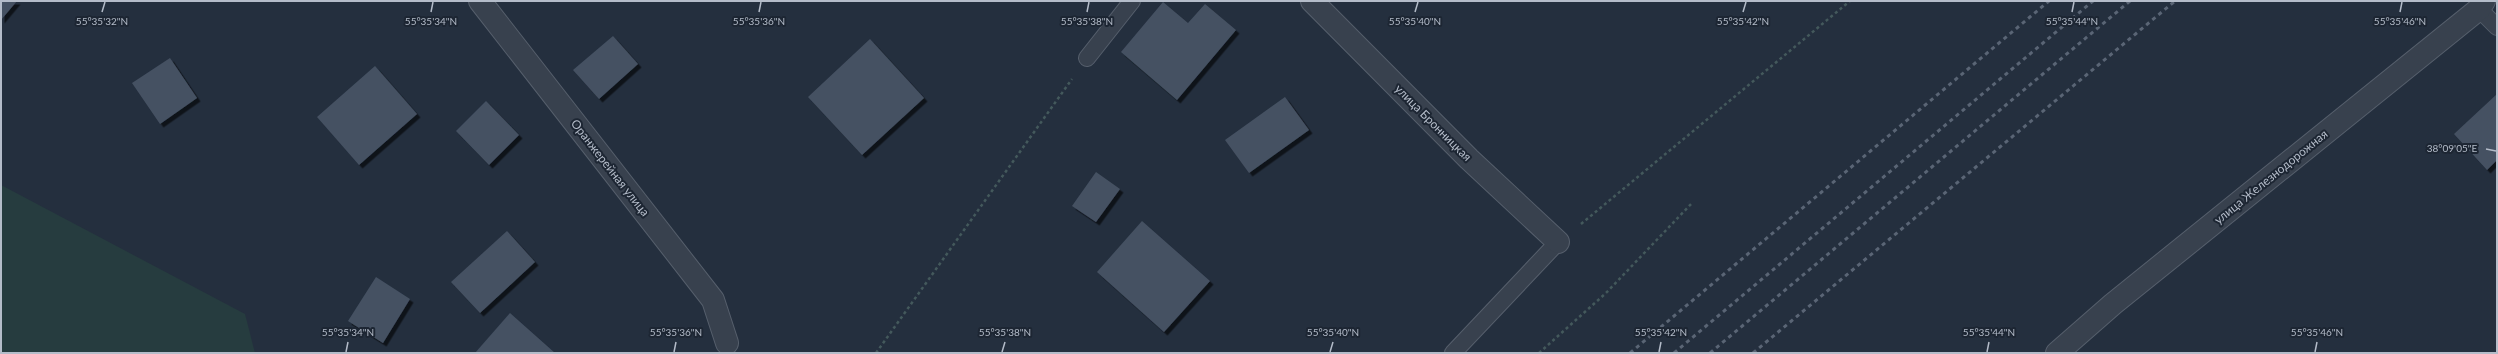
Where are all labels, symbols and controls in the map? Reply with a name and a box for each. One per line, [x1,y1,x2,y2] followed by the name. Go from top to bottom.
[76,15,128,27] text: 55°35'32"N
[405,15,457,27] text: 55°35'34"N
[733,15,785,27] text: 55°35'36"N
[1061,15,1113,27] text: 55°35'38"N
[1389,15,1441,27] text: 55°35'40"N
[1717,15,1769,27] text: 55°35'42"N
[2046,15,2098,27] text: 55°35'44"N
[2374,15,2426,27] text: 55°35'46"N
[1392,81,1475,164] street label: улица Бронницкая
[568,116,653,219] street label: Оранжерейная улица
[2211,126,2331,227] street label: улица Железнодорожная
[2427,142,2477,154] text: 38°09'05"E
[322,326,374,338] text: 55°35'34"N
[650,326,702,338] text: 55°35'36"N
[979,326,1031,338] text: 55°35'38"N
[1307,326,1359,338] text: 55°35'40"N
[1635,326,1687,338] text: 55°35'42"N
[1963,326,2015,338] text: 55°35'44"N
[2291,326,2343,338] text: 55°35'46"N

